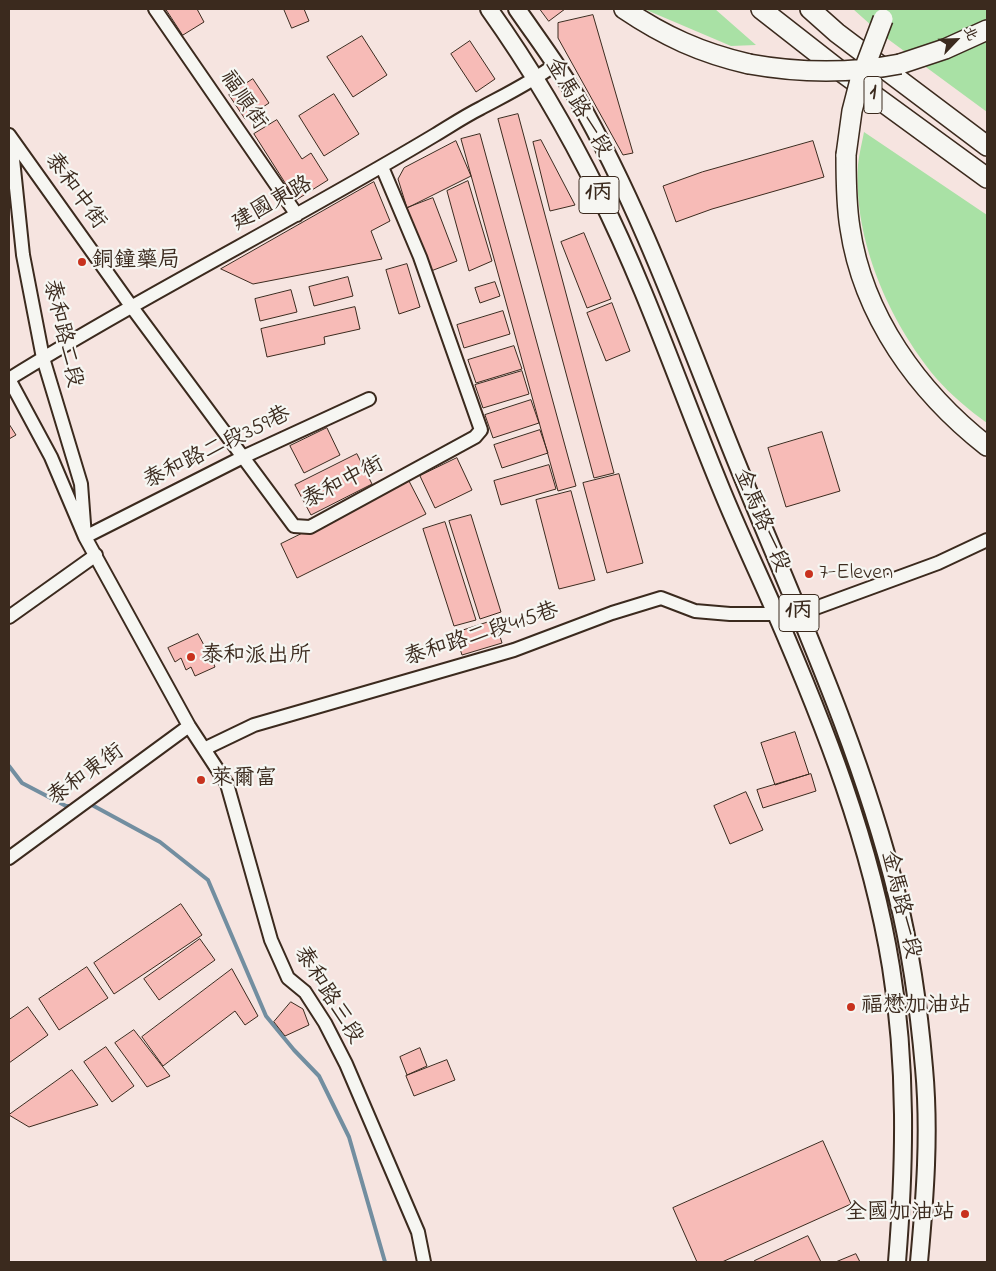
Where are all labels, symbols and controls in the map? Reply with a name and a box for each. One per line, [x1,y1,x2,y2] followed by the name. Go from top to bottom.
[931,15,981,65] north arrow
[958,23,983,44] text: 北
[538,54,616,162] street label: 金馬路一段
[213,66,271,136] street label: 福順街
[864,76,882,114] road number: 1
[37,149,111,235] street label: 泰和中街
[228,172,318,238] street label: 建國東路
[579,176,619,214] road number: 1丙
[92,249,180,275] place label: 銅鐘藥局
[76,256,88,268] marker: 銅鐘藥局
[36,277,86,391] street label: 泰和路二段
[140,402,296,496] street label: 泰和路二段359巷
[299,452,389,516] street label: 泰和中街
[726,465,794,577] street label: 金馬路一段
[819,561,893,587] place label: 7-Eleven
[803,568,815,580] marker: 7-Eleven
[779,594,819,632] road number: 1丙
[402,599,562,673] street label: 泰和路二段415巷
[201,644,311,670] place label: 泰和派出所
[185,651,197,663] marker: 泰和派出所
[44,739,130,813] street label: 泰和東街
[211,767,277,793] place label: 萊爾富
[195,774,207,786] marker: 萊爾富
[874,848,924,962] street label: 金馬路一段
[287,942,367,1050] street label: 泰和路三段
[861,994,971,1020] place label: 福懋加油站
[845,1001,857,1013] marker: 福懋加油站
[845,1201,955,1227] place label: 全國加油站
[959,1208,971,1220] marker: 全國加油站

